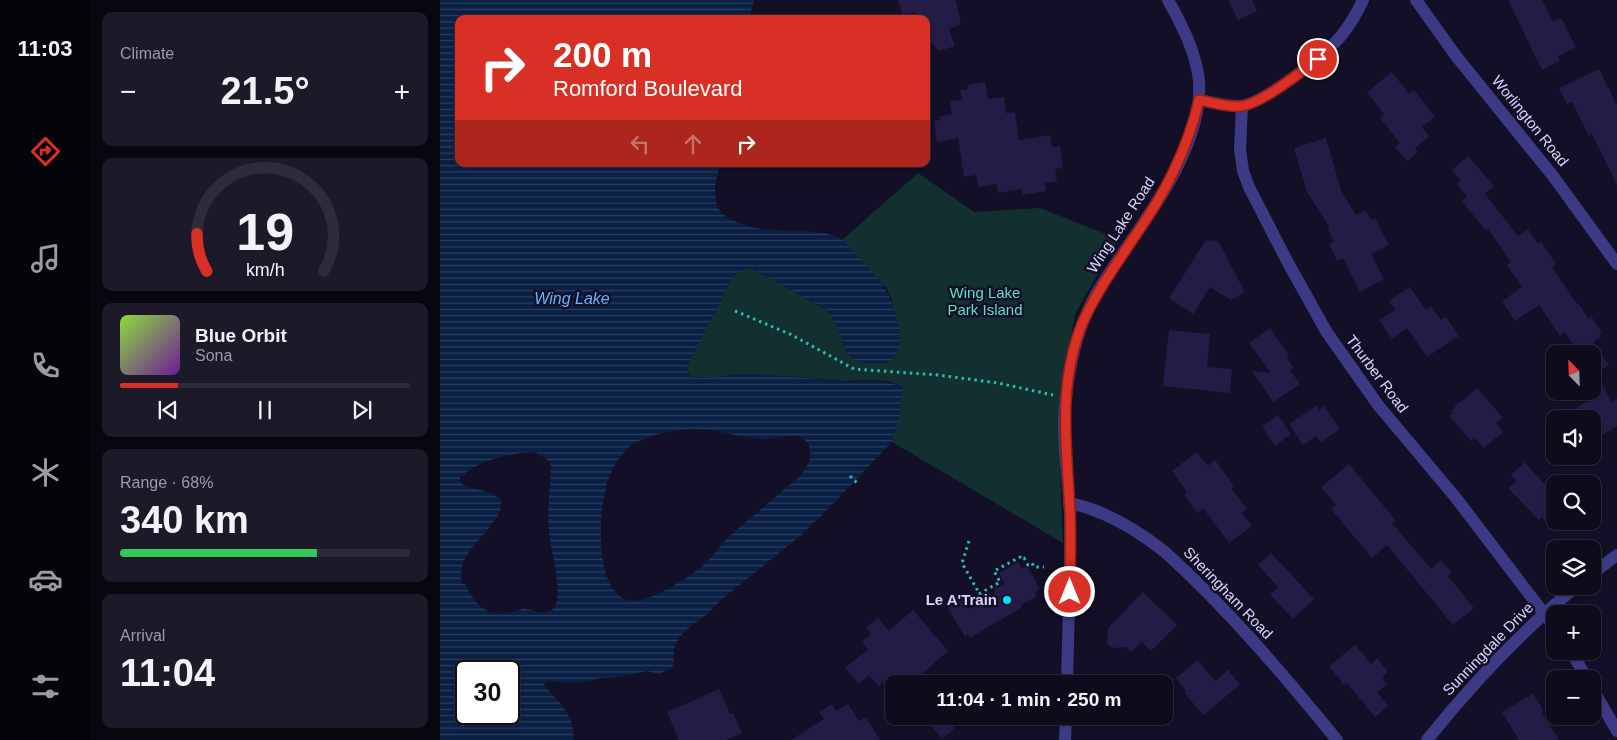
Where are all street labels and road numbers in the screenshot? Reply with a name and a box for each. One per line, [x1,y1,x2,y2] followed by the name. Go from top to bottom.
[1489,72,1572,169] street label: Worlington Road
[1083,174,1158,276] street label: Wing Lake Road
[1343,332,1412,416] street label: Thurber Road
[1180,543,1276,642] street label: Sheringham Road
[1439,599,1536,699] street label: Sunningdale Drive

